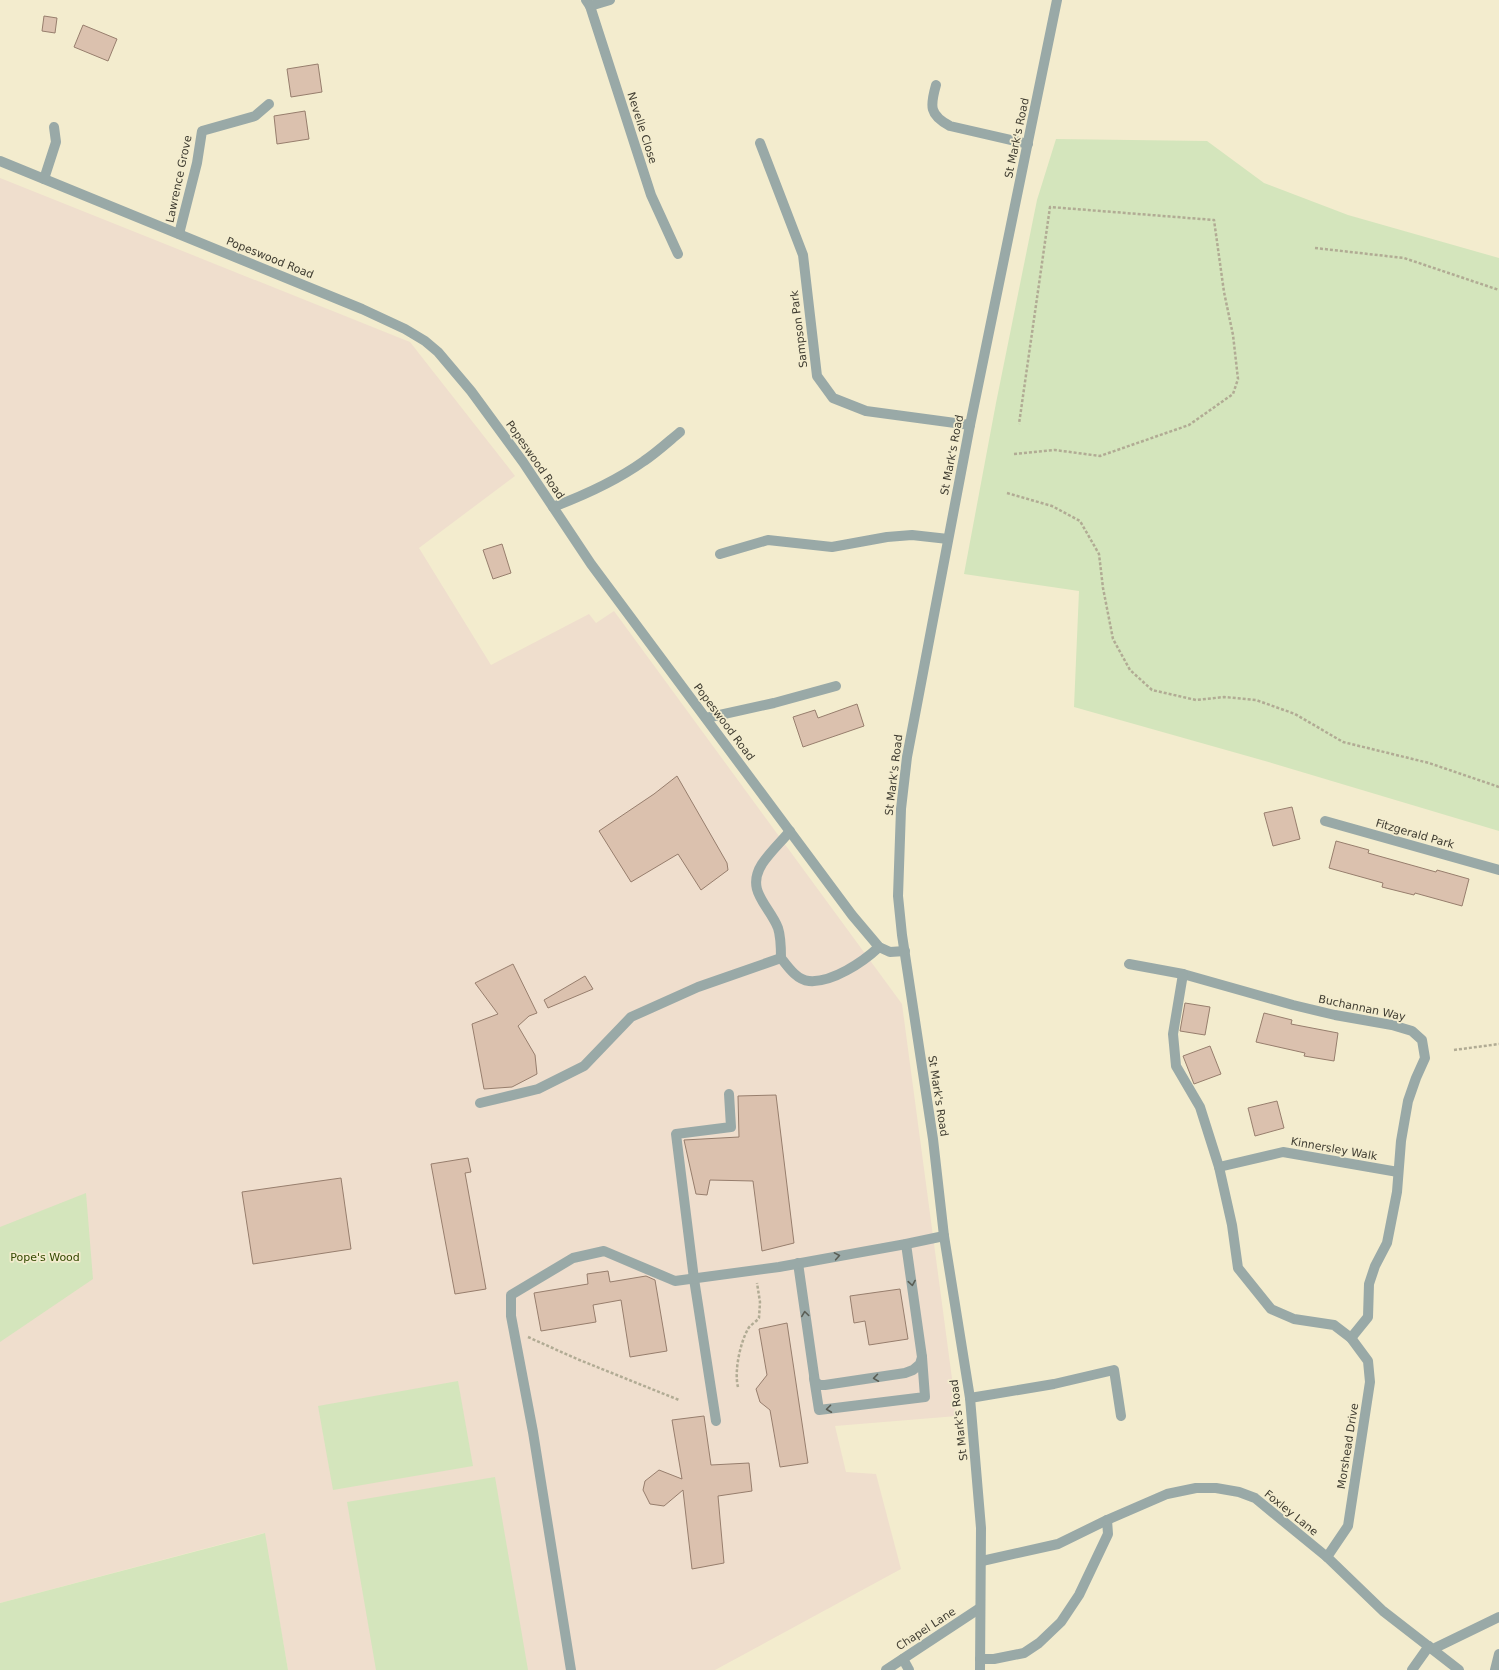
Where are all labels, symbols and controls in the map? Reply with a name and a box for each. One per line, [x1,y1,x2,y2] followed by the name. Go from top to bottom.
[624,91,660,166] street label: Nevelle Close
[1002,97,1032,179] street label: St Mark's Road
[163,134,195,224] street label: Lawrence Grove
[224,235,316,281] street label: Popeswood Road
[788,289,810,369] street label: Sampson Park
[938,414,966,496] street label: St Mark's Road
[503,418,567,502] street label: Popeswood Road
[691,681,757,763] street label: Popeswood Road
[883,734,905,816] street label: St Mark's Road
[1374,817,1456,852] street label: Fitzgerald Park
[1317,992,1407,1024] street label: Buchannan Way
[925,1055,951,1137] street label: St Mark's Road
[1290,1135,1379,1163] street label: Kinnersley Walk
[10,1251,80,1264] park label: Pope's Wood
[834,1253,840,1261] one-way arrow
[907,1280,915,1286] one-way arrow
[801,1311,810,1317] one-way arrow
[873,1373,879,1382] one-way arrow
[948,1379,970,1461] street label: St Mark's Road
[1335,1402,1361,1490] street label: Morshead Drive
[826,1404,832,1413] one-way arrow
[1262,1487,1321,1539] street label: Foxley Lane
[894,1605,958,1653] street label: Chapel Lane

